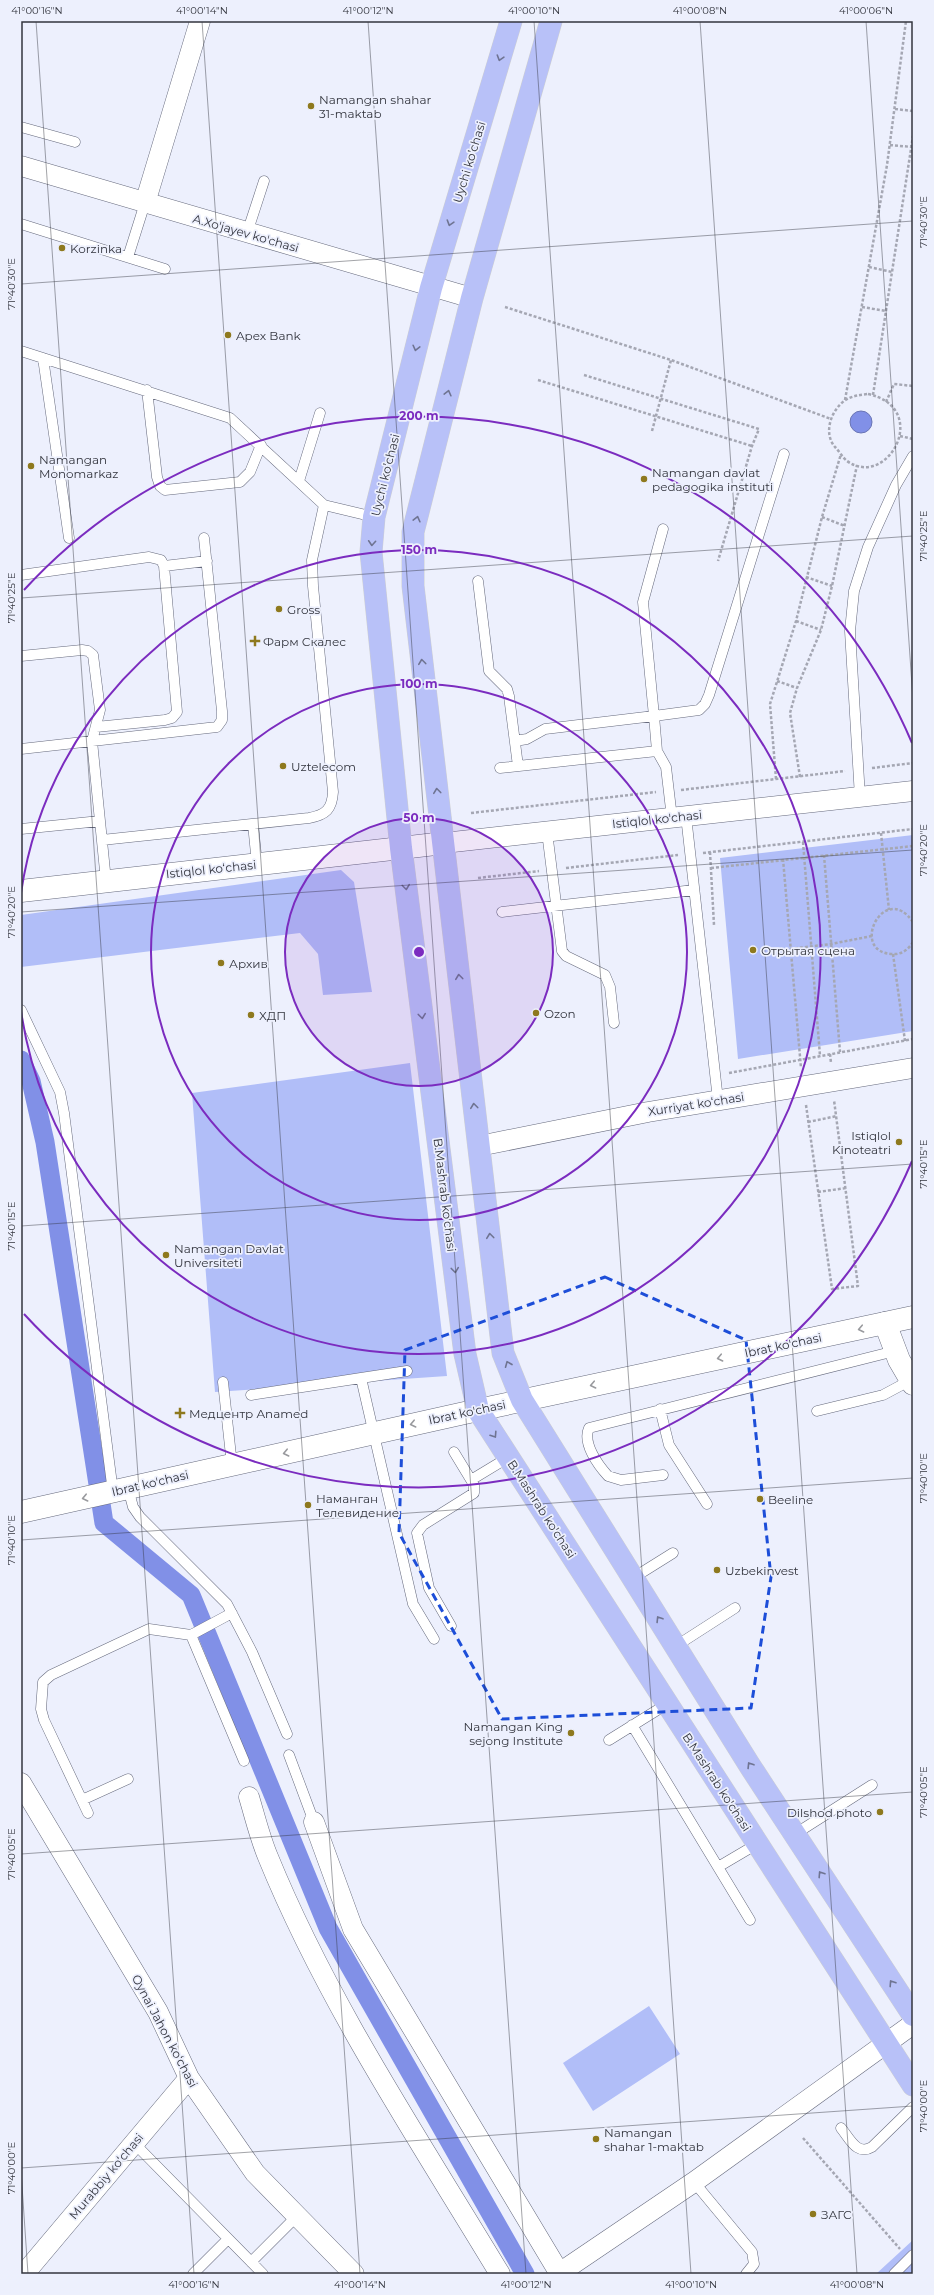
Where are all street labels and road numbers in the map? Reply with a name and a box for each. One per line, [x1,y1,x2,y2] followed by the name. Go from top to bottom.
[449,119,489,205] street label: Uychi ko’chasi
[191,211,301,255] street label: A.Xo'jayev ko'chasi
[367,432,403,518] street label: Uychi ko’chasi
[611,807,703,831] street label: Istiqlol ko'chasi
[165,857,257,881] street label: Istiqlol koʻchasi
[647,1089,745,1119] street label: Xurriyat ko‘chasi
[431,1137,459,1253] street label: B.Mashrab ko'chasi
[743,1329,823,1361] street label: Ibrat ko'chasi
[427,1396,507,1428] street label: Ibrat ko'chasi
[505,1457,579,1561] street label: B.Mashrab ko'chasi
[110,1467,190,1499] street label: Ibrat ko'chasi
[680,1730,754,1834] street label: B.Mashrab ko'chasi
[129,1972,201,2090] street label: Oynai Jahon ko‘chasi
[66,2130,146,2222] street label: Murabbiy ko‘chasi

